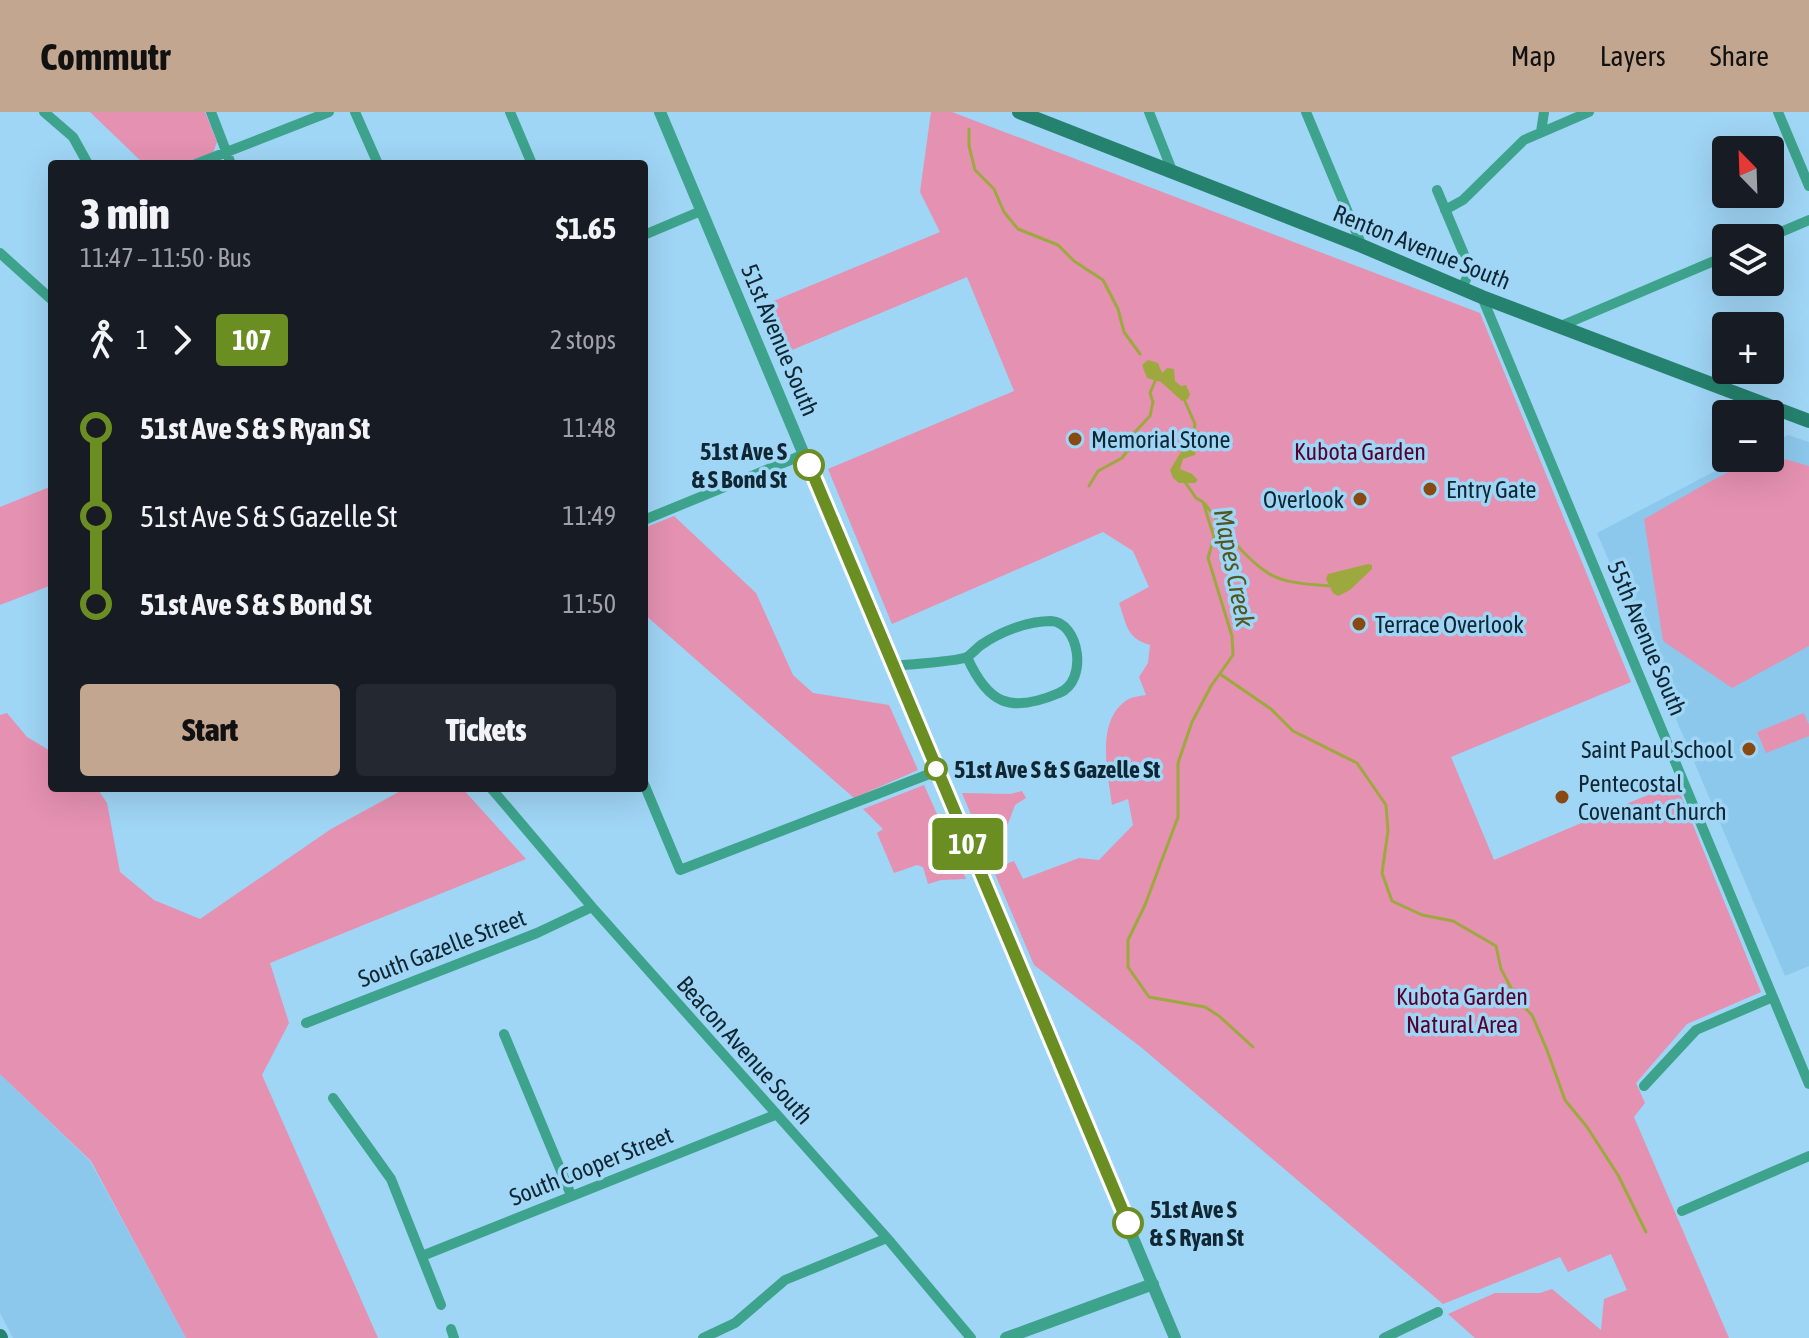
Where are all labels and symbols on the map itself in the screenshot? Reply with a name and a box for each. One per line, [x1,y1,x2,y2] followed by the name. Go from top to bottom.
[1712,136,1784,208] north arrow
[1329,199,1515,295] street label: Renton Avenue South
[736,260,824,420] street label: 51st Avenue South
[1091,426,1231,453] place label: Memorial Stone
[1066,430,1084,448] marker: Memorial Stone
[692,438,787,493] place label: 51st Ave S & S Bond St
[1294,438,1426,465] park label: Kubota Garden
[794,450,824,480] marker: 51st Ave S & S Bond St
[1446,476,1536,503] place label: Entry Gate
[1421,480,1439,498] marker: Entry Gate
[1263,486,1344,513] place label: Overlook
[1351,490,1369,508] marker: Overlook
[1208,506,1260,630] water label: Mapes Creek
[1602,556,1692,720] street label: 55th Avenue South
[1375,611,1524,638] place label: Terrace Overlook
[1350,615,1368,633] marker: Terrace Overlook
[1581,736,1734,763] place label: Saint Paul School
[1740,740,1758,758] marker: Saint Paul School
[954,756,1160,783] place label: 51st Ave S & S Gazelle St
[925,758,947,780] marker: 51st Ave S & S Gazelle St
[1578,770,1727,825] place label: Pentecostal Covenant Church
[1553,788,1571,806] marker: Pentecostal Covenant Church
[922,818,1014,870] line badge: 107
[354,904,530,992] street label: South Gazelle Street
[671,970,819,1130] street label: Beacon Avenue South
[1396,983,1528,1038] park label: Kubota Garden Natural Area
[506,1121,677,1211] street label: South Cooper Street
[1150,1196,1244,1251] place label: 51st Ave S & S Ryan St
[1113,1208,1143,1238] marker: 51st Ave S & S Ryan St

